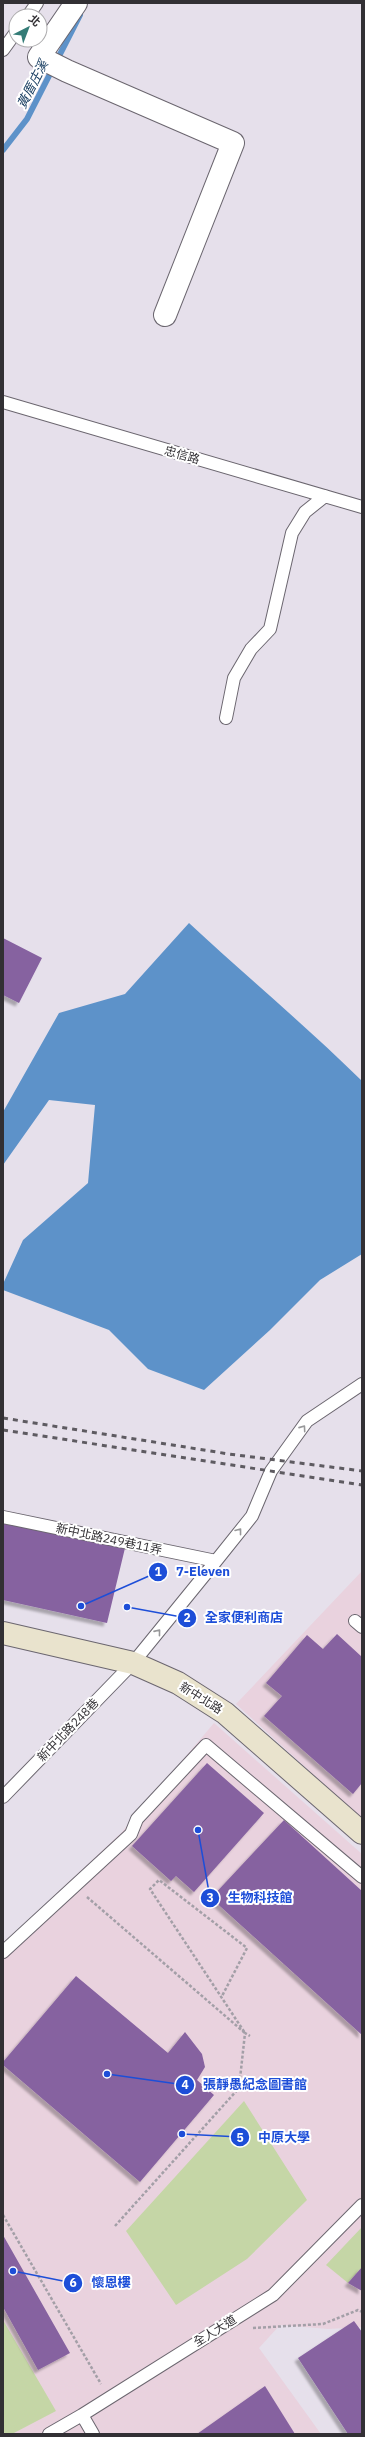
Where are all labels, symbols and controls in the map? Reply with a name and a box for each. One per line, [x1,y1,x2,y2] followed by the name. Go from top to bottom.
[8,8,48,48] north arrow
[26,12,43,29] text: 北
[13,55,53,111] water label: 黃厝庄溪
[163,442,202,467] street label: 忠信路
[298,1425,305,1432] one-way arrow
[55,1520,163,1557] street label: 新中北路249巷11弄
[235,1529,242,1536] one-way arrow
[148,1559,238,1584] callout: 7-Eleven
[176,1563,230,1580] text: 7-Eleven
[154,1564,162,1579] text: 1
[177,1605,291,1630] callout: 全家便利商店
[205,1609,283,1626] text: 全家便利商店
[183,1610,191,1625] text: 2
[153,1630,160,1637] one-way arrow
[177,1678,226,1717] street label: 新中北路
[34,1695,101,1764] street label: 新中北路248巷
[200,1885,301,1910] callout: 生物科技館
[227,1889,293,1906] text: 生物科技館
[206,1890,214,1905] text: 3
[175,2072,315,2097] callout: 張靜愚紀念圖書館
[203,2076,307,2093] text: 張靜愚紀念圖書館
[181,2077,189,2092] text: 4
[230,2125,318,2150] callout: 中原大學
[258,2129,310,2146] text: 中原大學
[236,2130,244,2145] text: 5
[63,2270,138,2295] callout: 懷恩樓
[91,2274,131,2291] text: 懷恩樓
[69,2275,77,2290] text: 6
[190,2311,239,2350] street label: 全人大道

